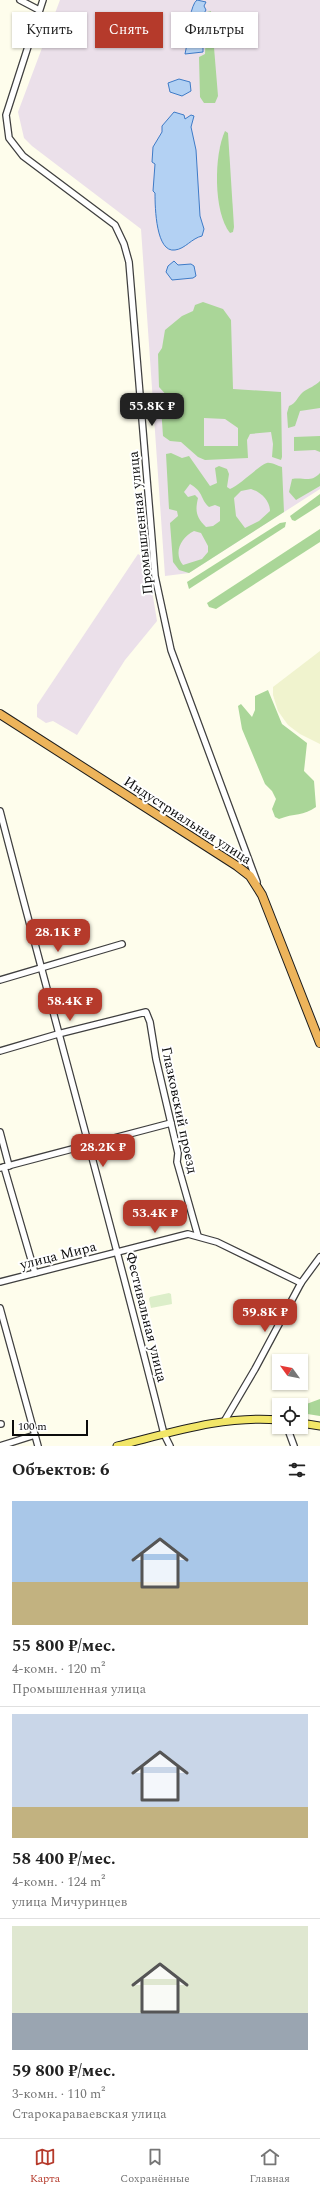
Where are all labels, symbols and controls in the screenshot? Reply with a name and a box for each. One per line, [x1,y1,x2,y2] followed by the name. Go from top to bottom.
[12,12,87,48] chip: Купить
[95,12,163,48] chip: Снять
[171,12,258,48] chip: Фильтры
[115,393,189,427] pin: 55.8K ₽
[129,396,175,416] text: 55.8K ₽
[122,450,158,596] street label: Промышленная улица
[119,771,256,870] street label: Индустриальная улица
[21,919,95,953] pin: 28.1K ₽
[35,922,81,942] text: 28.1K ₽
[33,988,107,1022] pin: 58.4K ₽
[47,991,93,1011] text: 58.4K ₽
[156,1045,203,1175] street label: Глазковский проезд
[66,1134,140,1168] pin: 28.2K ₽
[80,1137,126,1157] text: 28.2K ₽
[118,1200,192,1234] pin: 53.4K ₽
[132,1203,178,1223] text: 53.4K ₽
[17,1236,99,1275] street label: улица Мира
[120,1250,173,1384] street label: Фестивальная улица
[228,1299,302,1333] pin: 59.8K ₽
[242,1302,288,1322] text: 59.8K ₽
[272,1354,308,1390] north arrow
[272,1354,308,1434] map controls
[272,1398,308,1434] button: locate
[12,1418,88,1437] scale bar
[18,1418,47,1435] text: 100 m
[12,1457,110,1483] text: Объектов: 6
[286,1459,308,1481] icon: filters
[124,1527,196,1599] icon: home
[12,1633,116,1659] text: 55 800 ₽/мес.
[12,1659,105,1679] text: 4-комн. · 120 m²
[12,1679,146,1699] text: Промышленная улица
[124,1740,196,1812] icon: home
[12,1846,116,1872] text: 58 400 ₽/мес.
[12,1872,105,1892] text: 4-комн. · 124 m²
[12,1892,127,1912] text: улица Мичуринцев
[124,1952,196,2024] icon: home
[12,2058,116,2084] text: 59 800 ₽/мес.
[12,2084,105,2104] text: 3-комн. · 110 m²
[12,2104,167,2124] text: Старокараваевская улица
[30,2146,60,2187] tab: Карта
[120,2146,189,2187] tab: Сохранённые
[250,2146,290,2187] tab: Главная

